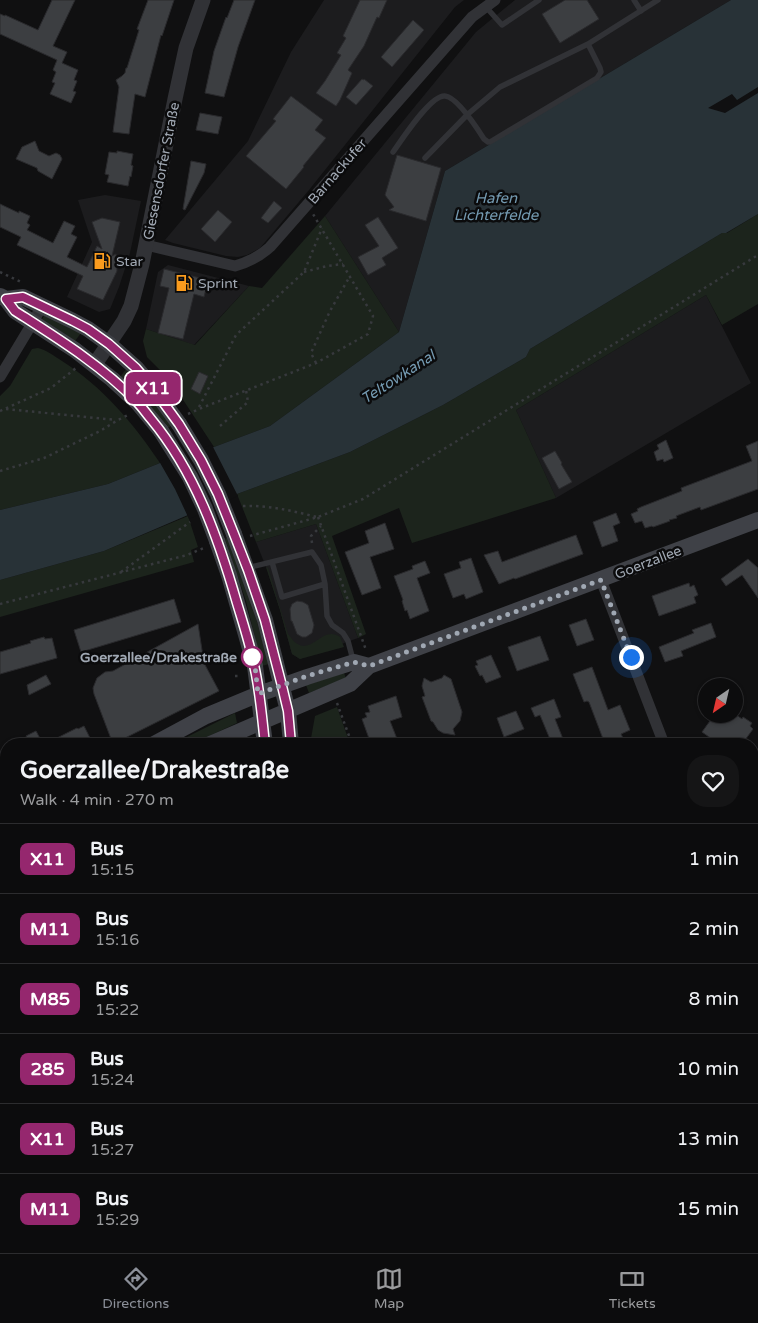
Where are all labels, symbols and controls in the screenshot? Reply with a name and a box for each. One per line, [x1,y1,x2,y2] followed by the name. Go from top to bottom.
[140,101,183,241] street label: Giesensdorfer Straße
[304,135,371,208] street label: Barnackufer
[454,189,540,224] water label: Hafen Lichterfelde
[92,251,112,271] fuel station icon: Star
[116,253,144,270] place label: Star
[174,273,194,293] fuel station icon: Sprint
[198,275,239,292] place label: Sprint
[358,345,440,408] water label: Teltowkanal
[124,372,182,404] line badge: X11
[136,377,170,399] text: X11
[612,542,684,583] street label: Goerzallee
[619,645,644,670] your location
[241,646,263,668] marker: Goerzallee/Drakestraße
[80,649,237,666] place label: Goerzallee/Drakestraße
[698,678,742,722] north arrow
[698,678,743,723] map controls
[687,755,739,807] button: heart
[20,756,289,785] text: Goerzallee/Drakestraße
[20,790,174,810] text: Walk · 4 min · 270 m
[90,838,124,860] text: Bus
[30,848,65,870] text: X11
[688,848,739,870] text: 1 min
[90,860,134,880] text: 15:15
[95,908,129,930] text: Bus
[30,918,70,940] text: M11
[688,918,739,940] text: 2 min
[95,930,139,950] text: 15:16
[95,978,129,1000] text: Bus
[30,988,70,1010] text: M85
[688,988,739,1010] text: 8 min
[95,1000,139,1020] text: 15:22
[90,1048,124,1070] text: Bus
[31,1058,64,1080] text: 285
[676,1058,739,1080] text: 10 min
[90,1070,134,1090] text: 15:24
[90,1118,124,1140] text: Bus
[30,1128,65,1150] text: X11
[676,1128,739,1150] text: 13 min
[90,1140,134,1160] text: 15:27
[95,1188,129,1210] text: Bus
[30,1198,70,1220] text: M11
[676,1198,739,1220] text: 15 min
[95,1210,139,1230] text: 15:29
[102,1265,169,1312] tab: Directions
[374,1265,404,1312] tab: Map
[609,1265,656,1312] tab: Tickets

